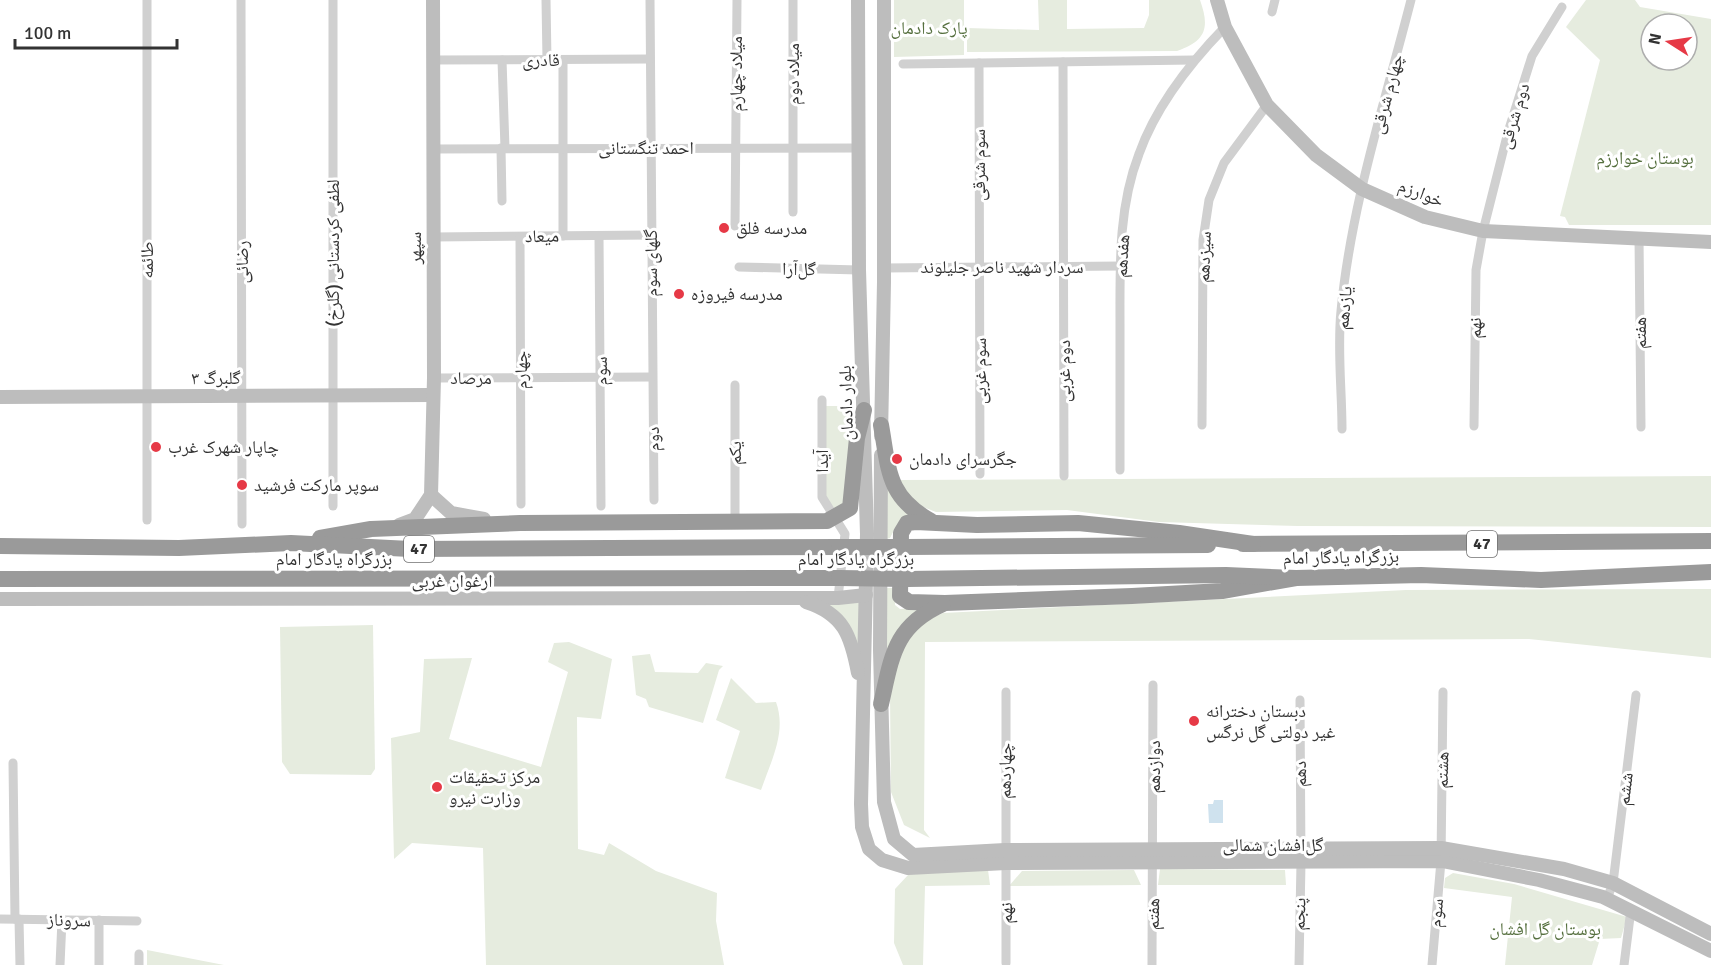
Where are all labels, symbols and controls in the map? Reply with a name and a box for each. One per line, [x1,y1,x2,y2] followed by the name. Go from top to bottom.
[15,12,177,50] scale bar
[1639,12,1699,72] north arrow
[890,17,968,39] park label: پارک دادمان
[24,22,71,44] text: 100 m
[1644,32,1666,47] text: N
[725,36,748,112] street label: میلاد چهارم
[782,43,805,105] street label: میلاد دوم
[522,49,560,71] street label: قادری
[1366,52,1409,137] street label: چهارم شرقی
[1494,80,1535,152] street label: دوم شرقی
[968,129,991,201] street label: سوم شرقی
[598,137,694,159] street label: احمد تنگستانی
[1596,147,1694,170] park label: بوستان خوارزم
[1395,174,1447,213] street label: خوارزم
[322,179,345,327] street label: لطفی کردستانی (گلرخ)
[736,217,807,239] place label: مدرسه فلق
[717,221,731,235] marker: مدرسه فلق
[525,225,559,247] street label: میعاد
[640,229,663,297] street label: گلهای سوم
[1192,231,1217,283] street label: سیزدهم
[404,232,426,265] street label: سپهر
[1110,234,1135,278] street label: هفدهم
[231,240,253,283] street label: رضائی
[136,242,158,278] street label: طائمه
[921,256,1083,278] street label: سردار شهید ناصر جلیلوند
[782,258,817,280] street label: گل‌آرا
[691,283,783,305] place label: مدرسه فیروزه
[1331,285,1358,331] street label: یازدهم
[672,287,686,301] marker: مدرسه فیروزه
[1464,317,1487,339] street label: نهم
[1629,317,1652,349] street label: هفتم
[969,338,992,404] street label: سوم غربی
[1053,340,1076,402] street label: دوم غربی
[510,351,533,389] street label: چهارم
[590,356,613,386] street label: سوم
[834,365,858,441] street label: بلوار دادمان
[191,367,241,389] street label: گلبرگ ۳
[450,367,492,389] street label: مرصاد
[642,426,665,452] street label: دوم
[168,436,279,458] place label: چاپار شهرک غرب
[149,440,163,454] marker: چاپار شهرک غرب
[724,441,747,465] street label: یکم
[909,448,1017,470] place label: جگرسرای دادمان
[811,449,833,473] street label: آیدا
[890,452,904,466] marker: جگرسرای دادمان
[254,474,379,496] place label: سوپر مارکت فرشید
[235,478,249,492] marker: سوپر مارکت فرشید
[1467,531,1497,557] road number: 47
[404,536,434,562] road number: 47
[1283,545,1399,570] street label: بزرگراه یادگار امام
[276,548,392,571] street label: بزرگراه یادگار امام
[798,548,914,571] street label: بزرگراه یادگار امام
[411,570,493,592] street label: ارغوان غربی
[1206,700,1335,743] place label: دبستان دخترانه غیر دولتی گل نرگس
[1187,714,1201,728] marker: دبستان دخترانه غیر دولتی گل نرگس
[1143,740,1166,794] street label: دوازدهم
[994,743,1017,799] street label: چهاردهم
[1431,751,1454,789] street label: هشتم
[1289,761,1312,787] street label: دهم
[449,766,540,809] place label: مرکز تحقیقات وزارت نیرو
[1612,771,1639,807] street label: ششم
[430,780,444,794] marker: مرکز تحقیقات وزارت نیرو
[1223,834,1324,856] street label: گل‌افشان شمالی
[1287,897,1312,931] street label: پنجم
[1142,898,1165,930] street label: هفتم
[1424,898,1449,929] street label: سوم
[995,902,1018,924] street label: نهم
[46,909,91,931] street label: سروناز
[1489,918,1601,940] park label: بوستان گل افشان

